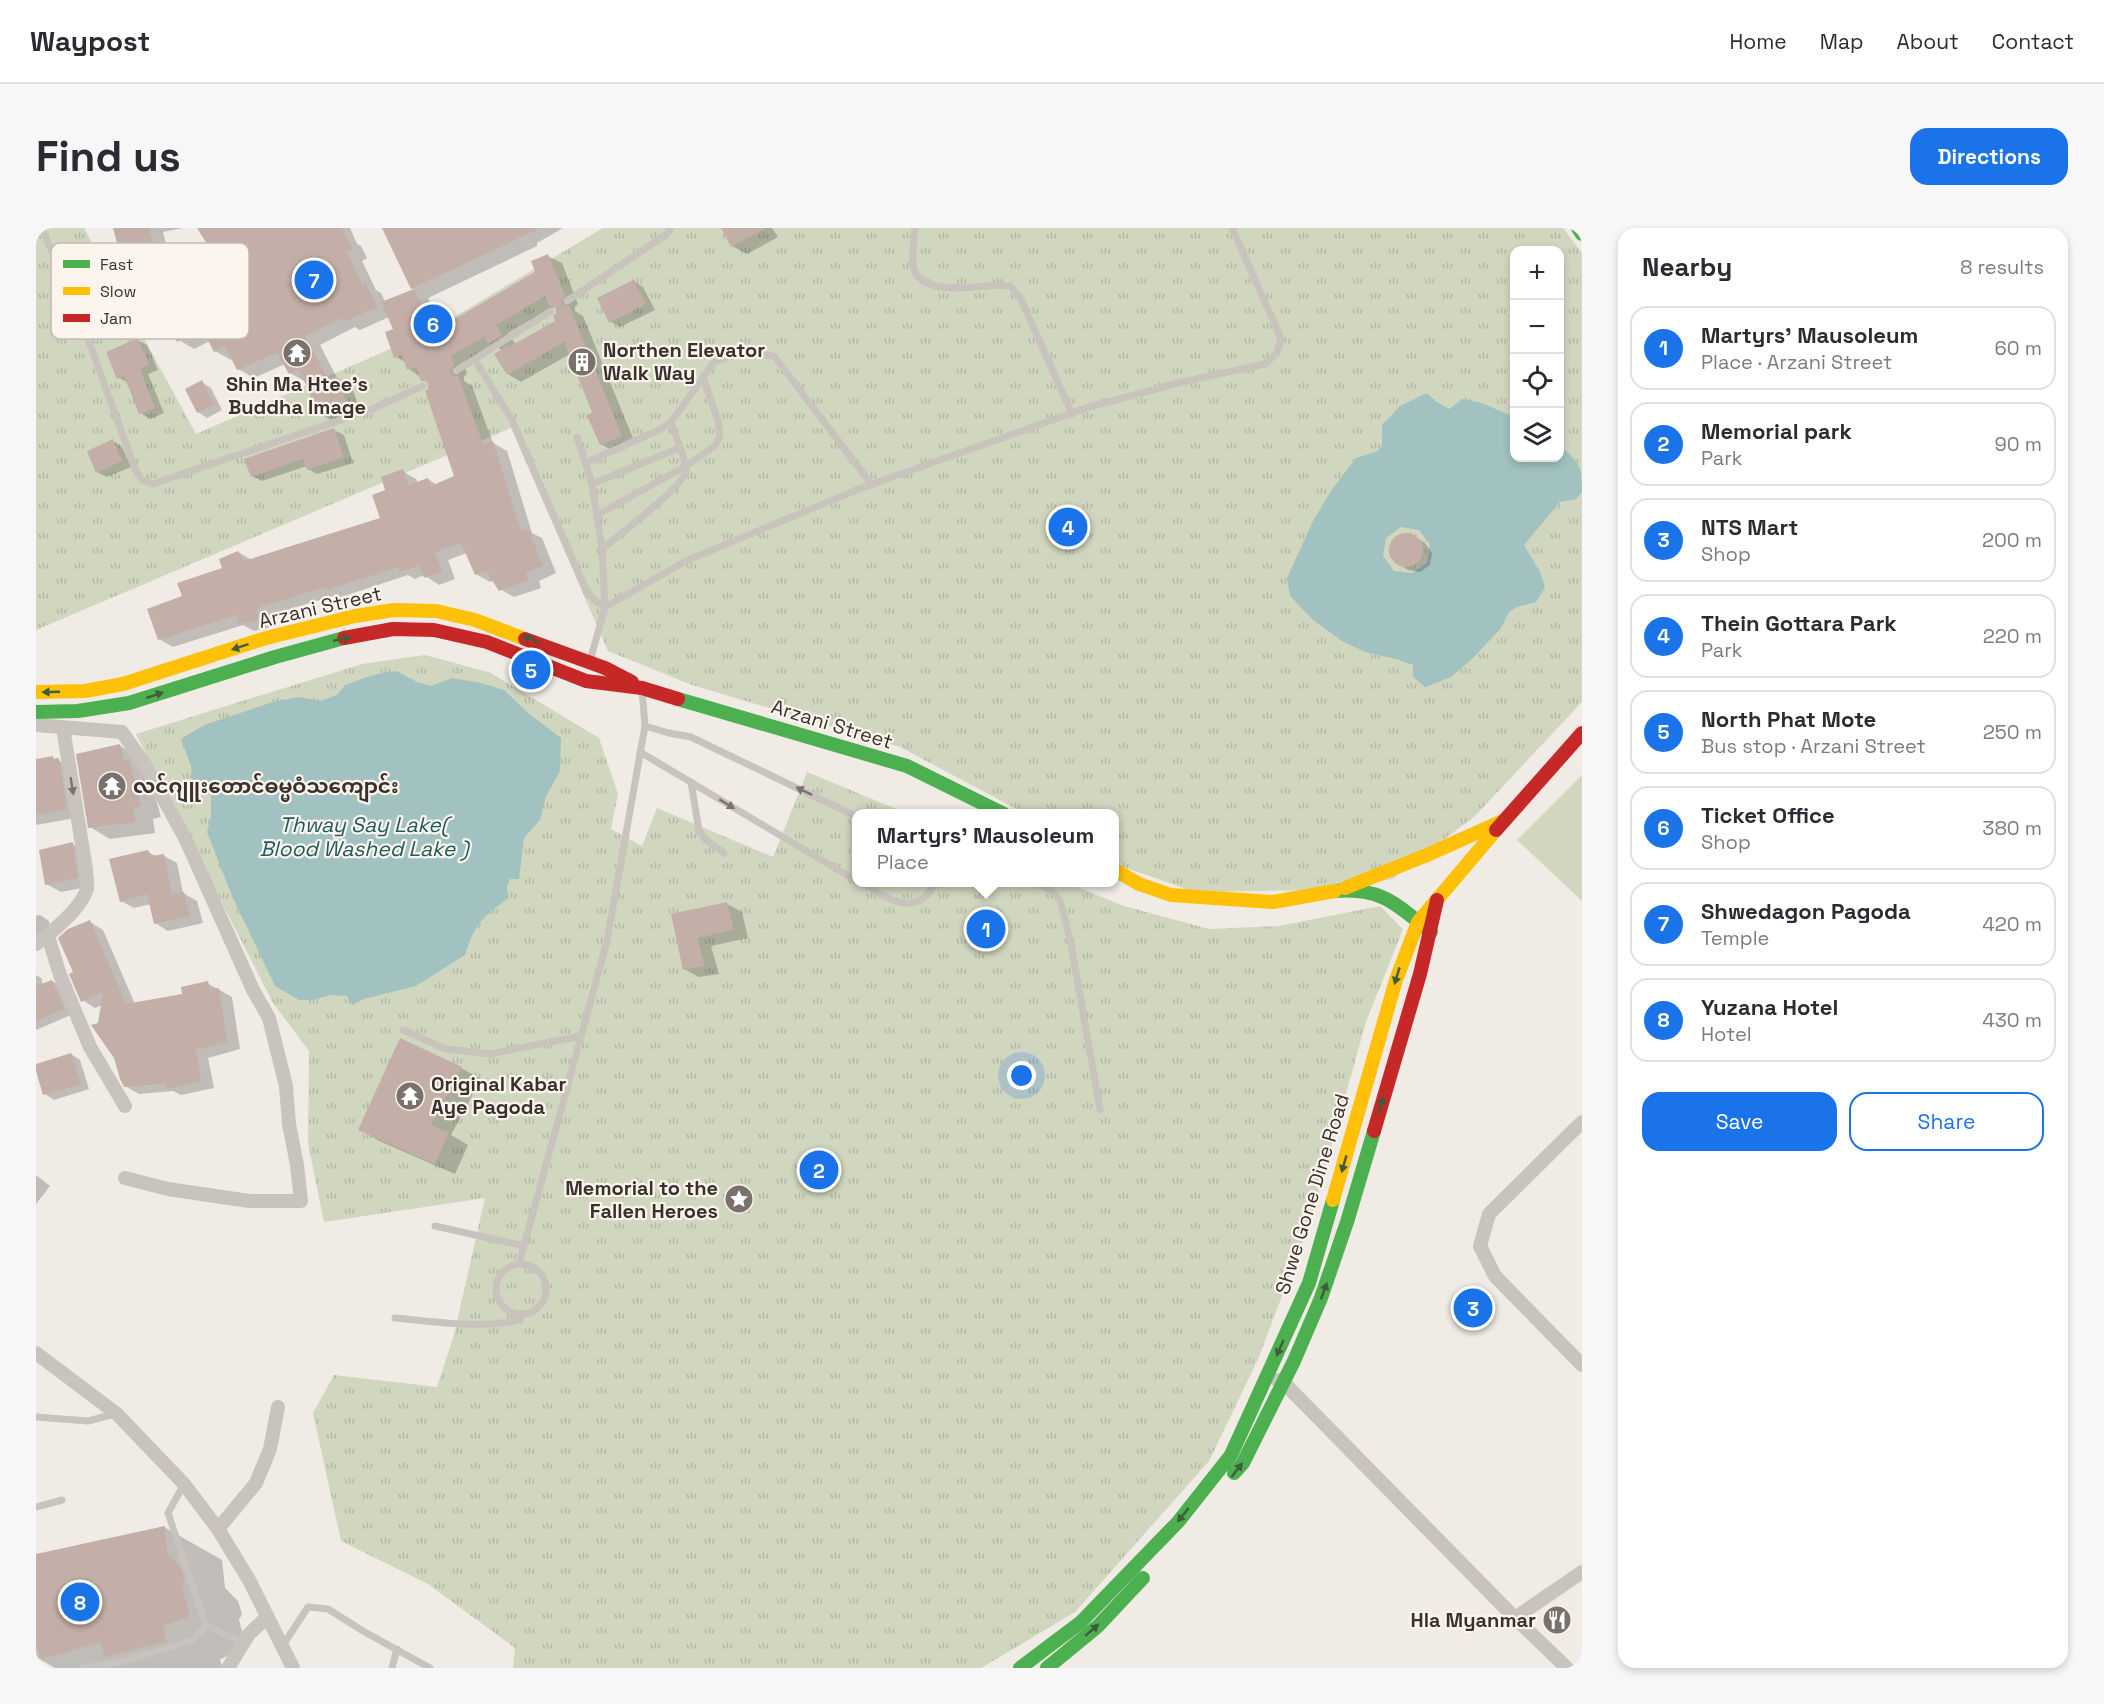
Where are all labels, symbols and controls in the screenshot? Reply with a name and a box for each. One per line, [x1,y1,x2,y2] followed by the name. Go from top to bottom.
[30,23,150,59] text: Waypost
[1729,28,1787,55] text: Home
[1820,28,1864,55] text: Map
[1897,28,1959,55] text: About
[1992,28,2074,55] text: Contact
[1910,128,2068,185] button: Directions
[36,130,181,183] text: Find us
[51,243,249,339] legend
[1510,246,1564,462] map controls
[1510,246,1564,300] button: +
[1642,250,1732,284] text: Nearby
[100,254,133,275] text: Fast
[1960,254,2044,280] text: 8 results
[294,257,334,302] pin: 7
[100,281,136,302] text: Slow
[1510,300,1564,354] button: −
[414,302,452,346] pin: 6
[100,308,132,329] text: Jam
[1701,321,1918,349] text: Martyrs' Mausoleum
[1659,335,1668,361] text: 1
[1995,335,2042,361] text: 60 m
[281,337,313,369] temple icon: Shin Ma Htee's Buddha Image
[603,337,765,386] place label: Northen Elevator Walk Way
[566,346,598,378] building icon: Northen Elevator Walk Way
[1701,349,1892,375] text: Place · Arzani Street
[1510,354,1564,408] button: locate
[226,371,368,420] place label: Shin Ma Htee's Buddha Image
[1510,408,1564,462] button: layers
[1701,417,1852,445] text: Memorial park
[1658,431,1669,457] text: 2
[1995,431,2042,457] text: 90 m
[1701,445,1743,471] text: Park
[1048,504,1088,550] pin: 4
[1701,513,1798,541] text: NTS Mart
[1657,527,1670,553] text: 3
[1982,527,2042,553] text: 200 m
[1701,541,1751,567] text: Shop
[256,580,384,634] street label: Arzani Street
[1701,609,1897,637] text: Thein Gottara Park
[1657,623,1670,649] text: 4
[1983,623,2042,649] text: 220 m
[333,634,352,643] one-way arrow
[522,634,540,643] one-way arrow
[1701,637,1743,663] text: Park
[231,642,249,652] one-way arrow
[512,648,550,692] pin: 5
[42,687,61,697] one-way arrow
[146,690,164,699] one-way arrow
[768,693,896,755] street label: Arzani Street
[1701,705,1876,733] text: North Phat Mote
[1658,719,1670,745] text: 5
[1983,719,2042,745] text: 250 m
[1701,733,1926,759] text: Bus stop · Arzani Street
[96,770,128,802] temple icon: လင်ဂျူးတောင်ဓမ္မဝံသကျောင်း
[133,773,399,803] place label: လင်ဂျူးတောင်ဓမ္မဝံသကျောင်း
[68,776,77,795] one-way arrow
[796,787,813,796] one-way arrow
[719,798,735,809] one-way arrow
[1701,801,1835,829] text: Ticket Office
[852,809,1119,887] popup
[259,811,471,862] water label: Thway Say Lake( Blood Washed Lake )
[1657,815,1670,841] text: 6
[1982,815,2042,841] text: 380 m
[877,821,1094,849] text: Martyrs' Mausoleum
[1701,829,1751,855] text: Shop
[877,849,929,875] text: Place
[1701,897,1911,925] text: Shwedagon Pagoda
[966,906,1006,952] pin: 1
[1658,911,1669,937] text: 7
[1982,911,2042,937] text: 420 m
[1701,925,1769,951] text: Temple
[1392,967,1401,985] one-way arrow
[1701,993,1838,1021] text: Yuzana Hotel
[1658,1007,1670,1033] text: 8
[1982,1007,2042,1033] text: 430 m
[1701,1021,1752,1047] text: Hotel
[1007,1061,1036,1090] your location
[431,1071,567,1120] place label: Original Kabar Aye Pagoda
[394,1080,426,1112] temple icon: Original Kabar Aye Pagoda
[1269,1090,1355,1298] street label: Shwe Gone Dine Road
[1642,1092,1837,1151] button: Save
[1849,1092,2044,1151] button: Share
[1377,1096,1387,1114] one-way arrow
[800,1148,838,1192] pin: 2
[1339,1155,1348,1173] one-way arrow
[565,1175,718,1224] place label: Memorial to the Fallen Heroes
[723,1183,755,1215] place icon: Memorial to the Fallen Heroes
[1319,1282,1329,1300] one-way arrow
[1454,1286,1492,1330] pin: 3
[1275,1339,1285,1357] one-way arrow
[1230,1463,1242,1478] one-way arrow
[1177,1508,1190,1523] one-way arrow
[60,1580,99,1624] pin: 8
[1541,1604,1573,1636] restaurant icon: Hla Myanmar
[1411,1607,1536,1633] place label: Hla Myanmar
[1084,1624,1100,1637] one-way arrow

